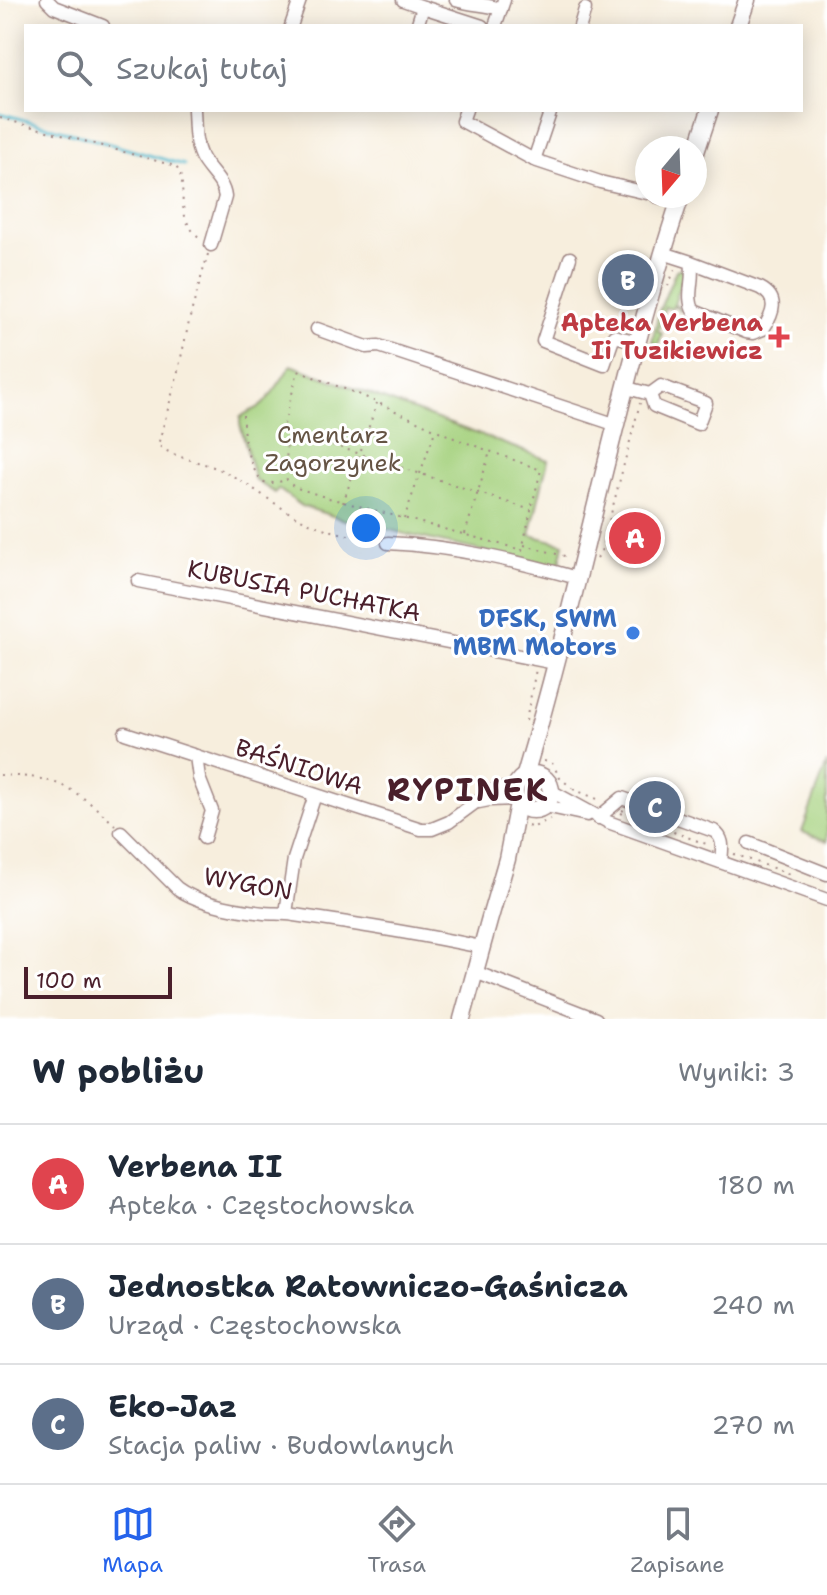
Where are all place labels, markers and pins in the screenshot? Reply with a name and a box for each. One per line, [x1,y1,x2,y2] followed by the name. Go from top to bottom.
[602,250,654,310] pin: B
[561,307,764,367] place label: Apteka Verbena Ii Tuzikiewicz
[770,328,788,346] marker: Apteka Verbena Ii Tuzikiewicz
[609,508,661,568] pin: A
[453,603,617,663] place label: DFSK, SWM MBM Motors
[624,624,642,642] marker: DFSK, SWM MBM Motors
[629,777,681,837] pin: C

